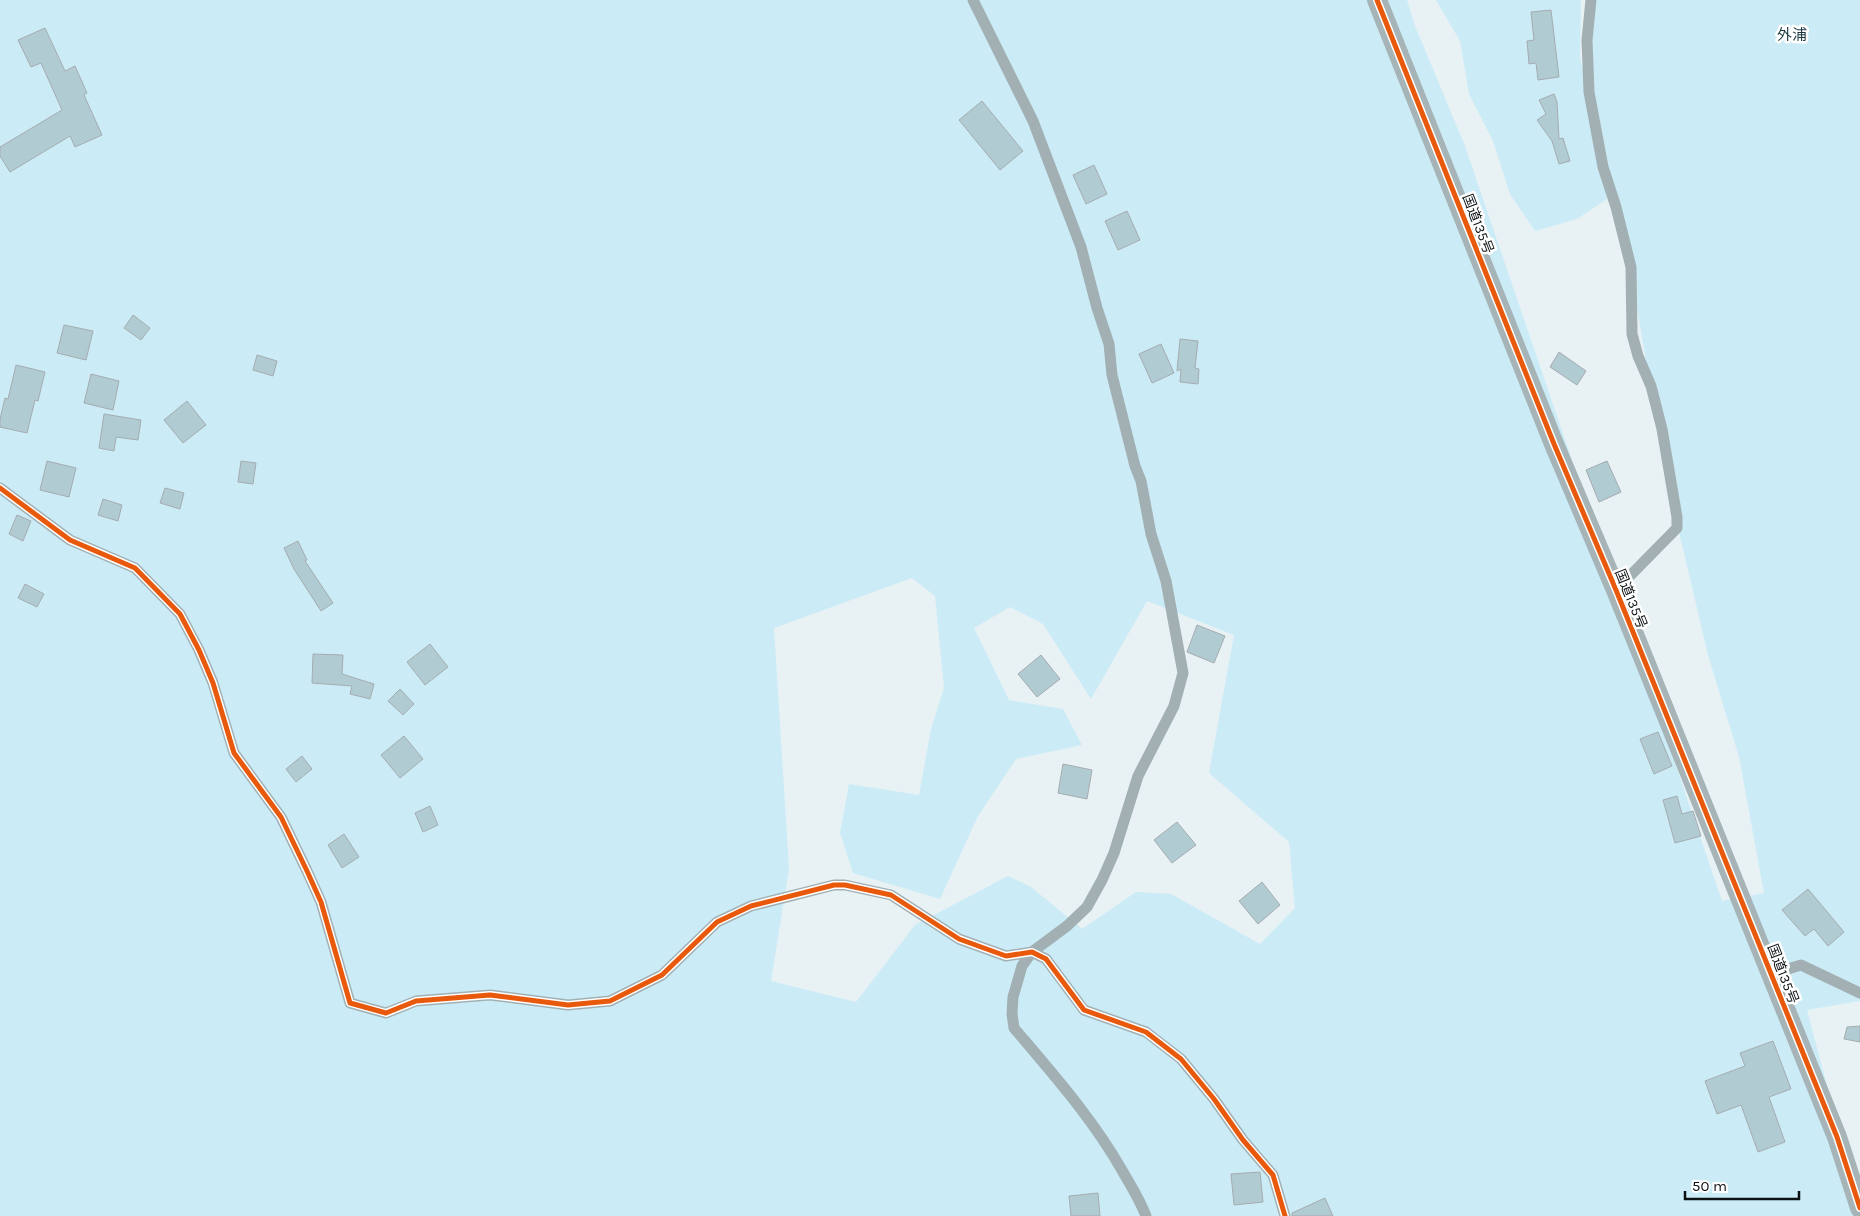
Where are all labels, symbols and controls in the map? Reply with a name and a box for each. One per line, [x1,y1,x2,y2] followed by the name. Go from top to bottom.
[1777,26,1807,44] district label: 外浦
[1459,192,1497,256] street label: 国道135号
[1611,567,1651,631] street label: 国道135号
[1764,942,1802,1006] street label: 国道135号
[1685,1168,1799,1200] scale bar
[1692,1177,1727,1195] text: 50 m

